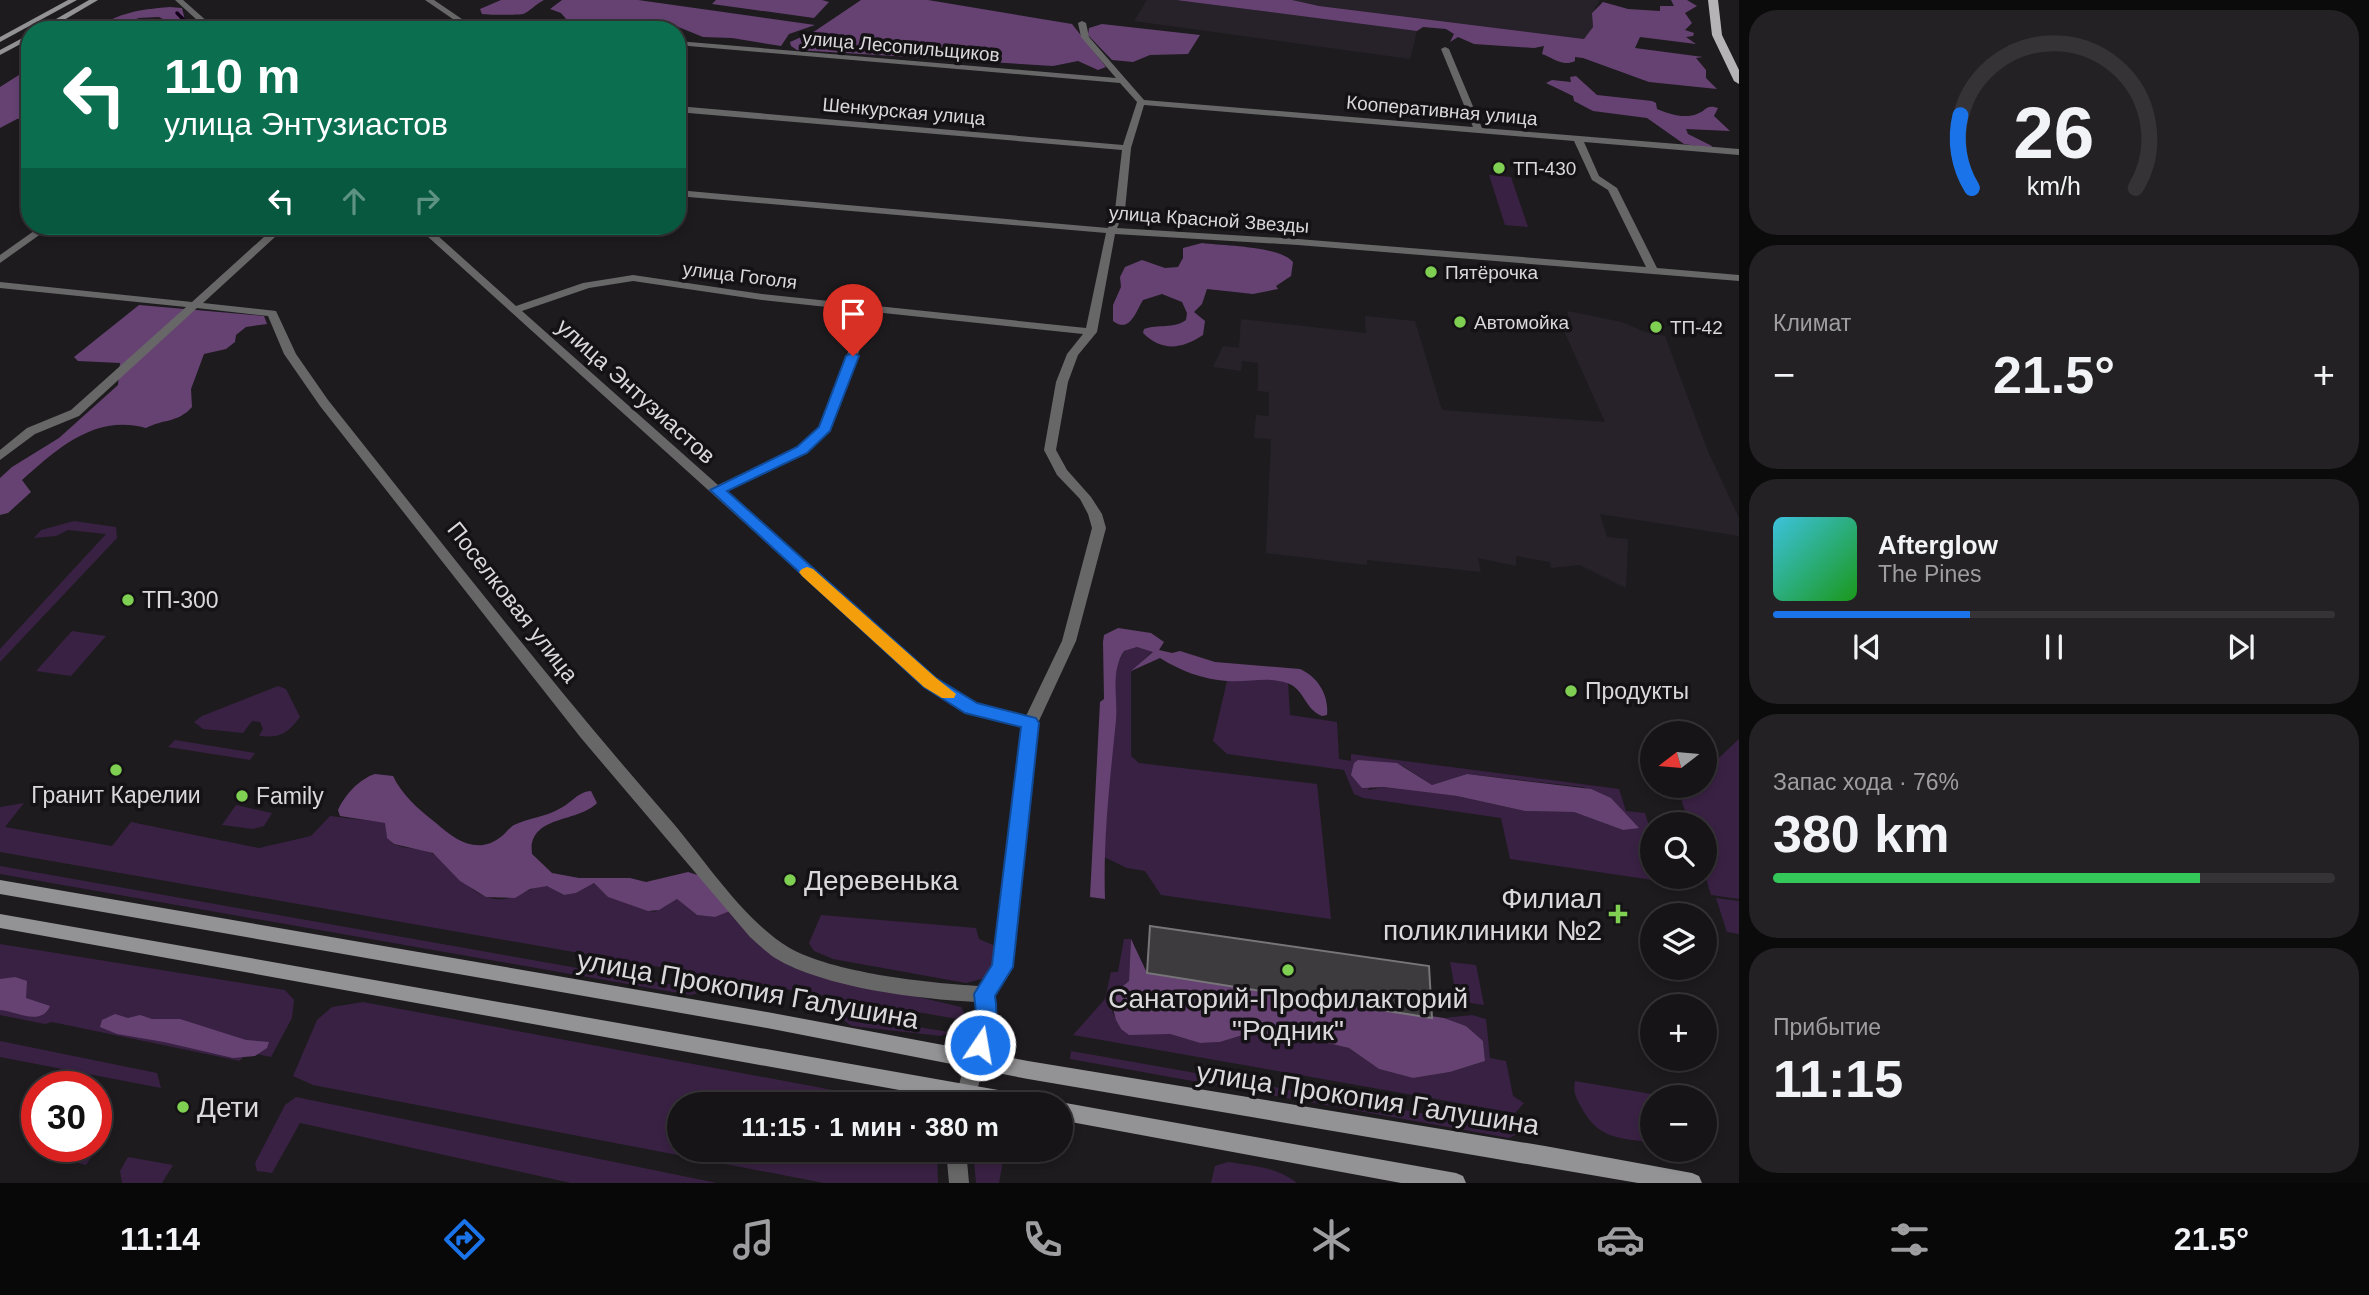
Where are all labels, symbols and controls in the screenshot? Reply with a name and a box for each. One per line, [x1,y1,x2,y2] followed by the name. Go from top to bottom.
[801,27,1001,66] street label: улица Лесопильщиков
[49,49,140,140] icon: left
[164,49,300,103] text: 110 m
[1345,92,1539,129] street label: Кооперативная улица
[2014,93,2094,174] text: 26
[822,94,987,129] street label: Шенкурская улица
[164,106,448,142] text: улица Энтузиастов
[1513,158,1576,179] place label: ТП-430
[1491,160,1507,176] marker: ТП-430
[2027,172,2081,200] text: km/h
[262,182,300,220] icon: left
[335,182,373,220] icon: ahead
[408,182,446,220] icon: right
[1108,202,1310,237] street label: улица Красной Звезды
[682,258,798,293] street label: улица Гоголя
[1445,262,1539,283] place label: Пятёрочка
[1423,264,1439,280] marker: Пятёрочка
[823,284,883,356] pin
[834,295,872,333] icon: arrive
[1773,310,1851,336] text: Климат
[1474,312,1569,333] place label: Автомойка
[551,313,721,469] street label: улица Энтузиастов
[1452,314,1468,330] marker: Автомойка
[1670,317,1723,338] place label: ТП-42
[1648,319,1664,335] marker: ТП-42
[1993,346,2115,404] text: 21.5°
[1773,354,1795,396] text: −
[2313,354,2335,396] text: +
[442,517,584,687] street label: Поселковая улица
[1878,530,1998,560] text: Afterglow
[1878,561,1982,587] text: The Pines
[142,587,219,613] place label: ТП-300
[120,592,136,608] marker: ТП-300
[1848,628,1886,666] icon: previous
[2035,628,2073,666] icon: pause
[2222,628,2260,666] icon: next
[1585,678,1689,704] place label: Продукты
[1563,683,1579,699] marker: Продукты
[1640,721,1717,798] north arrow
[1640,721,1717,1162] map controls
[108,762,124,778] marker: Гранит Карелии
[1773,769,1959,795] text: Запас хода · 76%
[31,782,201,808] place label: Гранит Карелии
[256,783,324,809] place label: Family
[234,788,250,804] marker: Family
[1773,805,1949,863] text: 380 km
[1640,812,1717,889] button: search
[804,865,959,896] place label: Деревенька
[782,872,798,888] marker: Деревенька
[1383,883,1602,946] place label: Филиал поликлиники №2
[1640,903,1717,980] button: layers
[1608,904,1628,924] marker: Филиал поликлиники №2
[575,944,922,1035] street label: улица Прокопия Галушина
[1280,962,1296,978] marker: Санаторий-Профилакторий "Родник"
[1108,983,1468,1046] place label: Санаторий-Профилакторий "Родник"
[1640,994,1717,1071] button: +
[943,1008,1017,1082] position arrow
[1773,1014,1881,1040] text: Прибытие
[1773,1050,1903,1108] text: 11:15
[1194,1056,1542,1141] street label: улица Прокопия Галушина
[21,1071,112,1162] speed limit sign: 30
[1640,1085,1717,1162] button: −
[197,1092,259,1123] place label: Дети
[175,1099,191,1115] marker: Дети
[741,1112,999,1142] text: 11:15 · 1 мин · 380 m
[440,1215,489,1264] icon: directions
[729,1215,778,1264] icon: music
[1018,1215,1067,1264] icon: phone
[1307,1215,1356,1264] icon: climate
[1596,1215,1645,1264] icon: car
[1885,1215,1934,1264] icon: filters
[120,1221,200,1257] text: 11:14
[2174,1221,2249,1257] text: 21.5°

